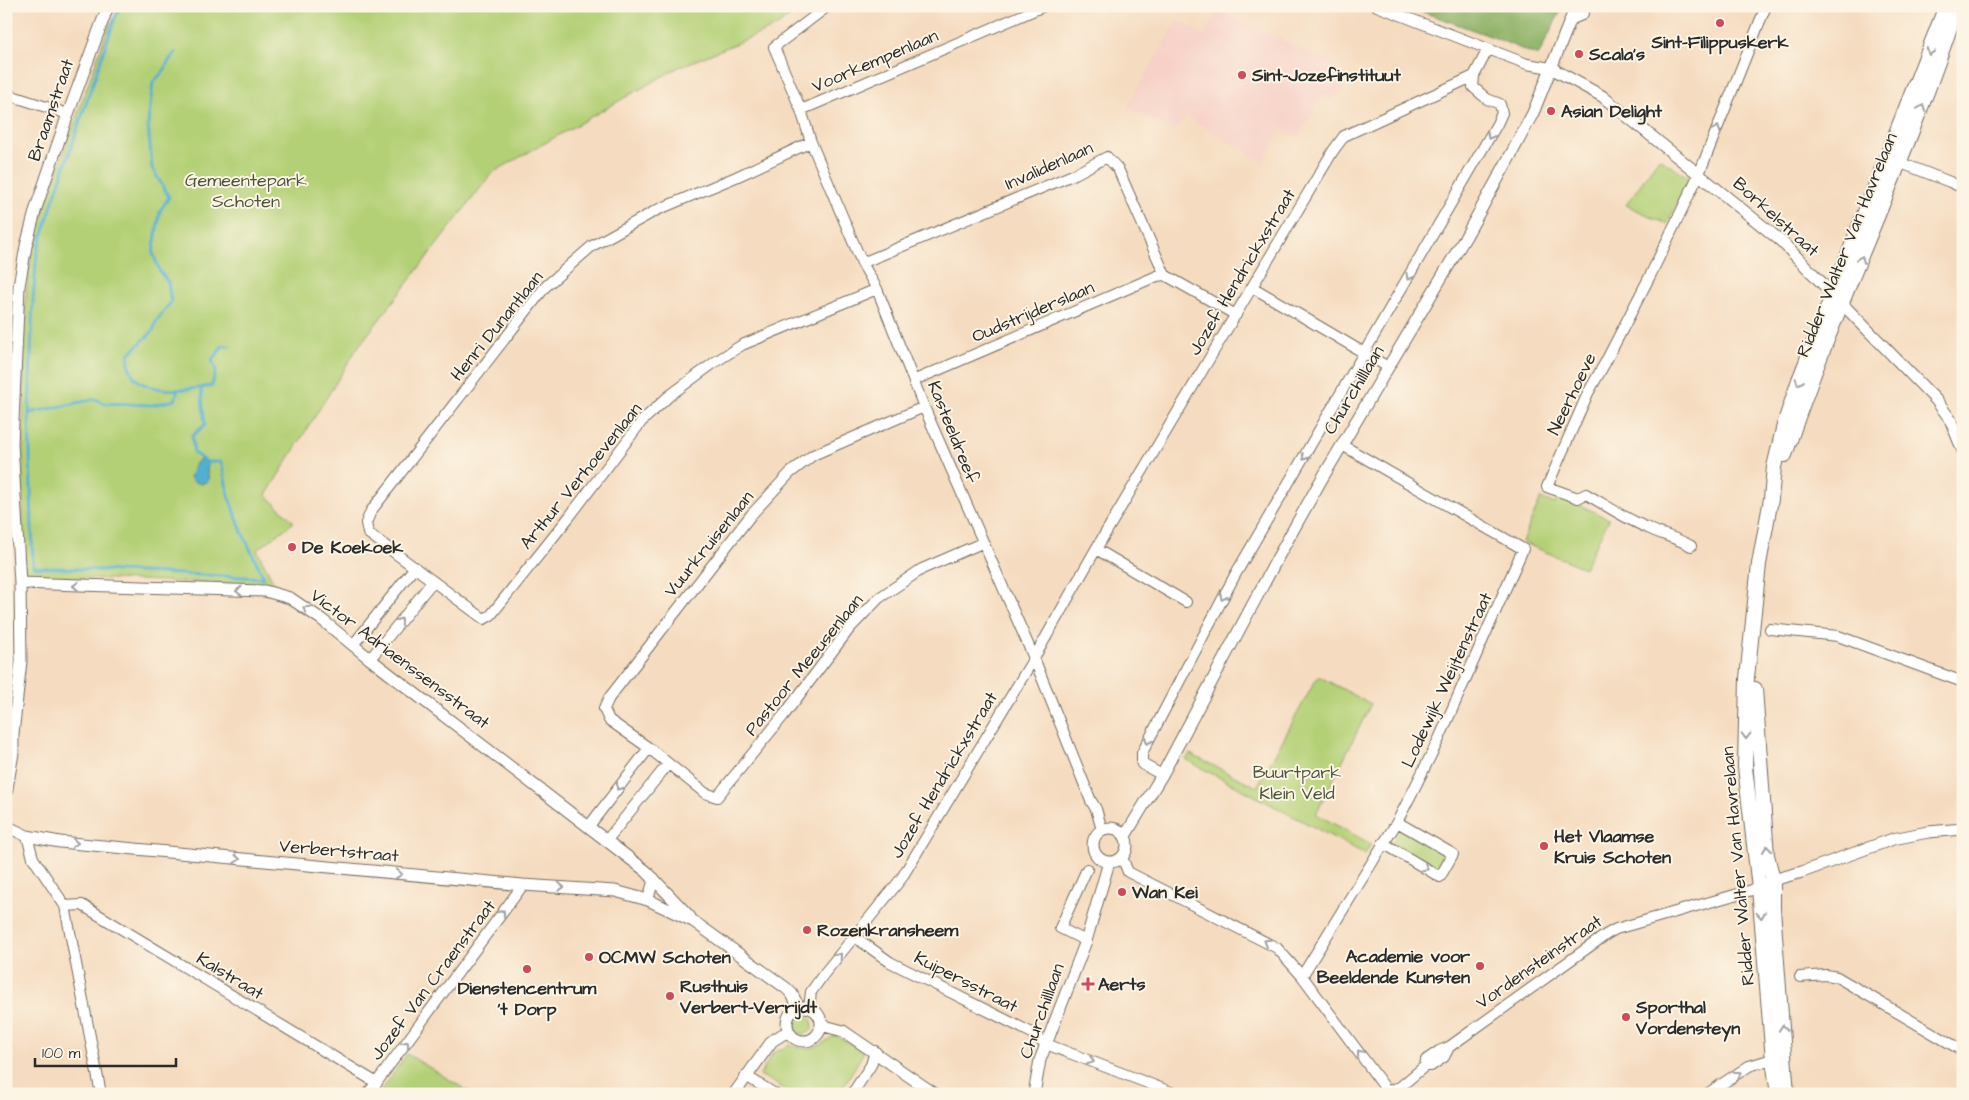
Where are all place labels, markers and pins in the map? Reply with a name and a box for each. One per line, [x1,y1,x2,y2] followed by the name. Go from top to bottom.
[1714,17,1726,29] marker: Sint-Filippuskerk
[1651,30,1789,55] place label: Sint-Filippuskerk
[1588,42,1645,67] place label: Scala's
[1573,48,1585,60] marker: Scala's
[1251,63,1401,88] place label: Sint-Jozefinstituut
[1236,69,1248,81] marker: Sint-Jozefinstituut
[1561,99,1663,125] place label: Asian Delight
[1545,105,1557,117] marker: Asian Delight
[302,535,404,560] place label: De Koekoek
[286,541,298,553] marker: De Koekoek
[1554,824,1671,870] place label: Het Vlaamse Kruis Schoten
[1538,840,1550,852] marker: Het Vlaamse Kruis Schoten
[1131,880,1198,905] place label: Wan Kei
[1116,886,1128,898] marker: Wan Kei
[817,918,959,943] place label: Rozenkransheem
[801,924,813,936] marker: Rozenkransheem
[1317,944,1470,990] place label: Academie voor Beeldende Kunsten
[599,945,731,970] place label: OCMW Schoten
[583,951,595,963] marker: OCMW Schoten
[1474,960,1486,972] marker: Academie voor Beeldende Kunsten
[521,963,533,975] marker: Dienstencentrum 't Dorp
[1098,972,1146,997] place label: Aerts
[679,974,818,1020] place label: Rusthuis Verbert-Verrijdt
[458,976,597,1022] place label: Dienstencentrum 't Dorp
[1082,978,1094,990] marker: Aerts
[664,990,676,1002] marker: Rusthuis Verbert-Verrijdt
[1635,995,1740,1042] place label: Sporthal Vordensteyn
[1620,1011,1632,1023] marker: Sporthal Vordensteyn

